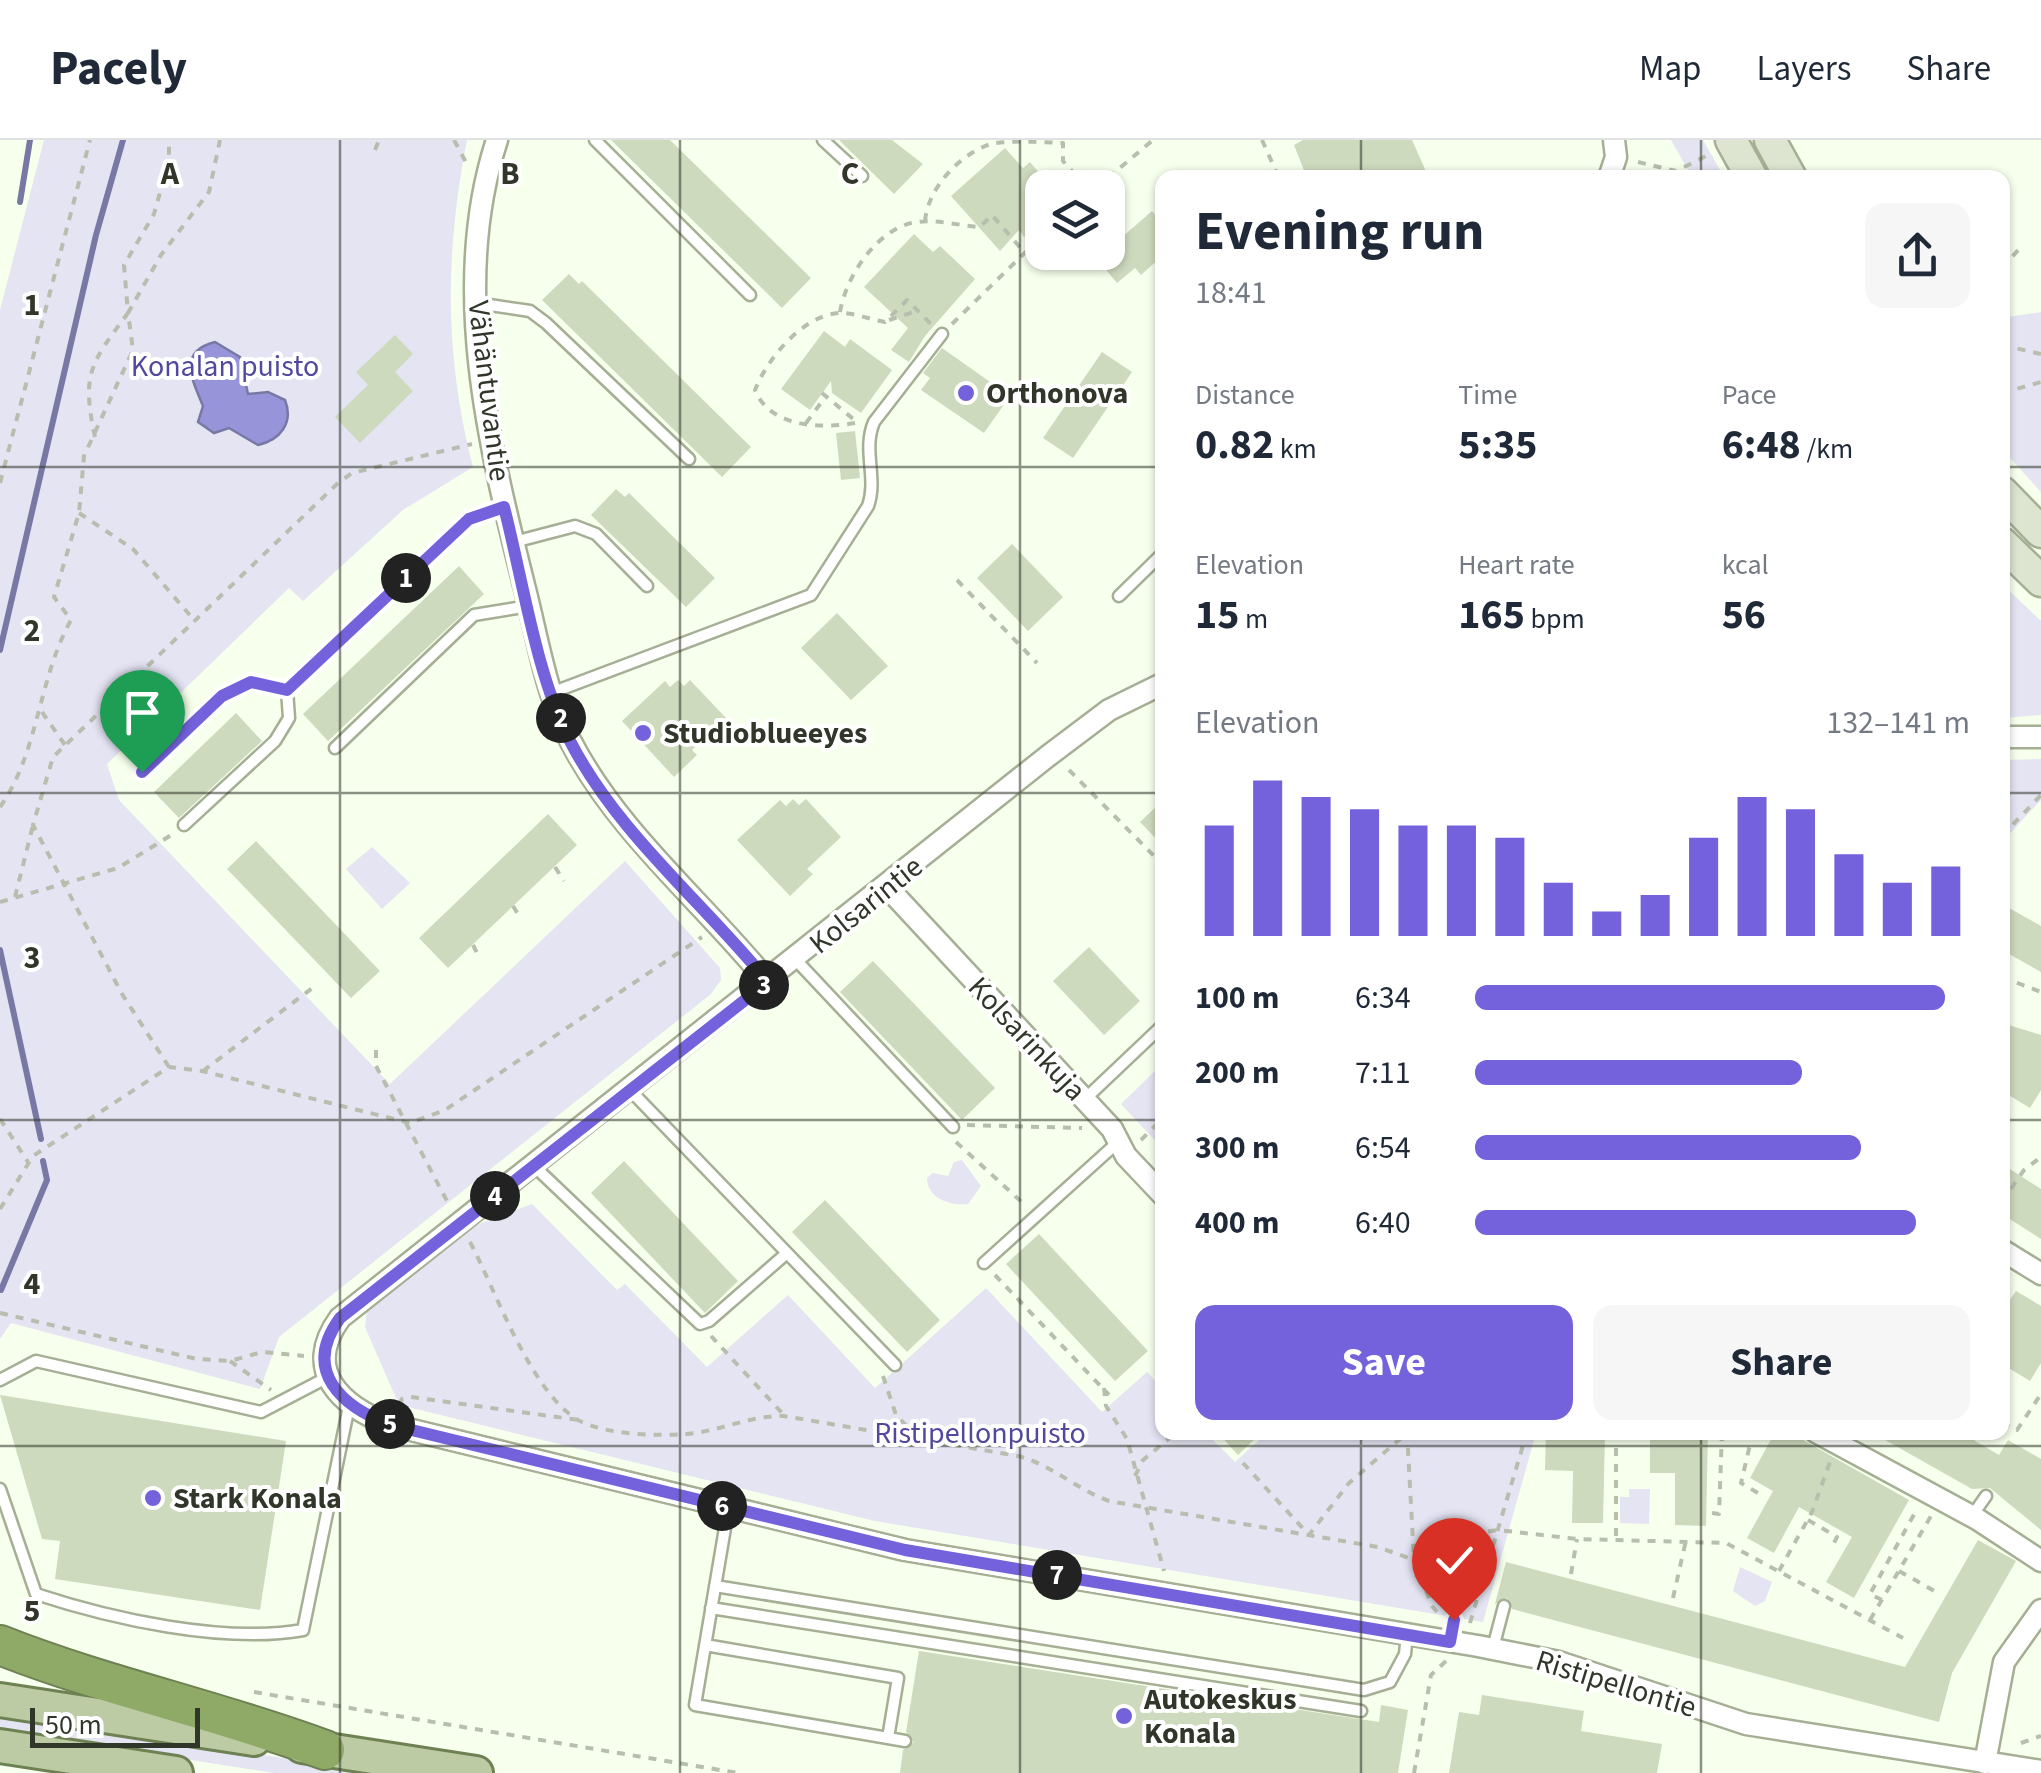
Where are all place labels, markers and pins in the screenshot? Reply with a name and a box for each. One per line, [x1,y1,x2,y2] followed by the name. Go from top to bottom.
[986,372,1128,415] place label: Orthonova
[955,382,977,404] marker: Orthonova
[381,553,431,603] pin: 1
[100,670,185,773] pin
[536,693,586,743] pin: 2
[663,712,867,755] place label: Studioblueeyes
[632,722,654,744] marker: Studioblueeyes
[739,960,789,1010] pin: 3
[470,1171,520,1221] pin: 4
[365,1399,415,1449] pin: 5
[173,1477,342,1520] place label: Stark Konala
[697,1481,747,1531] pin: 6
[142,1487,164,1509] marker: Stark Konala
[1412,1518,1497,1621] pin
[1032,1550,1082,1600] pin: 7
[1143,1678,1296,1755] place label: Autokeskus Konala
[1113,1705,1135,1727] marker: Autokeskus Konala

